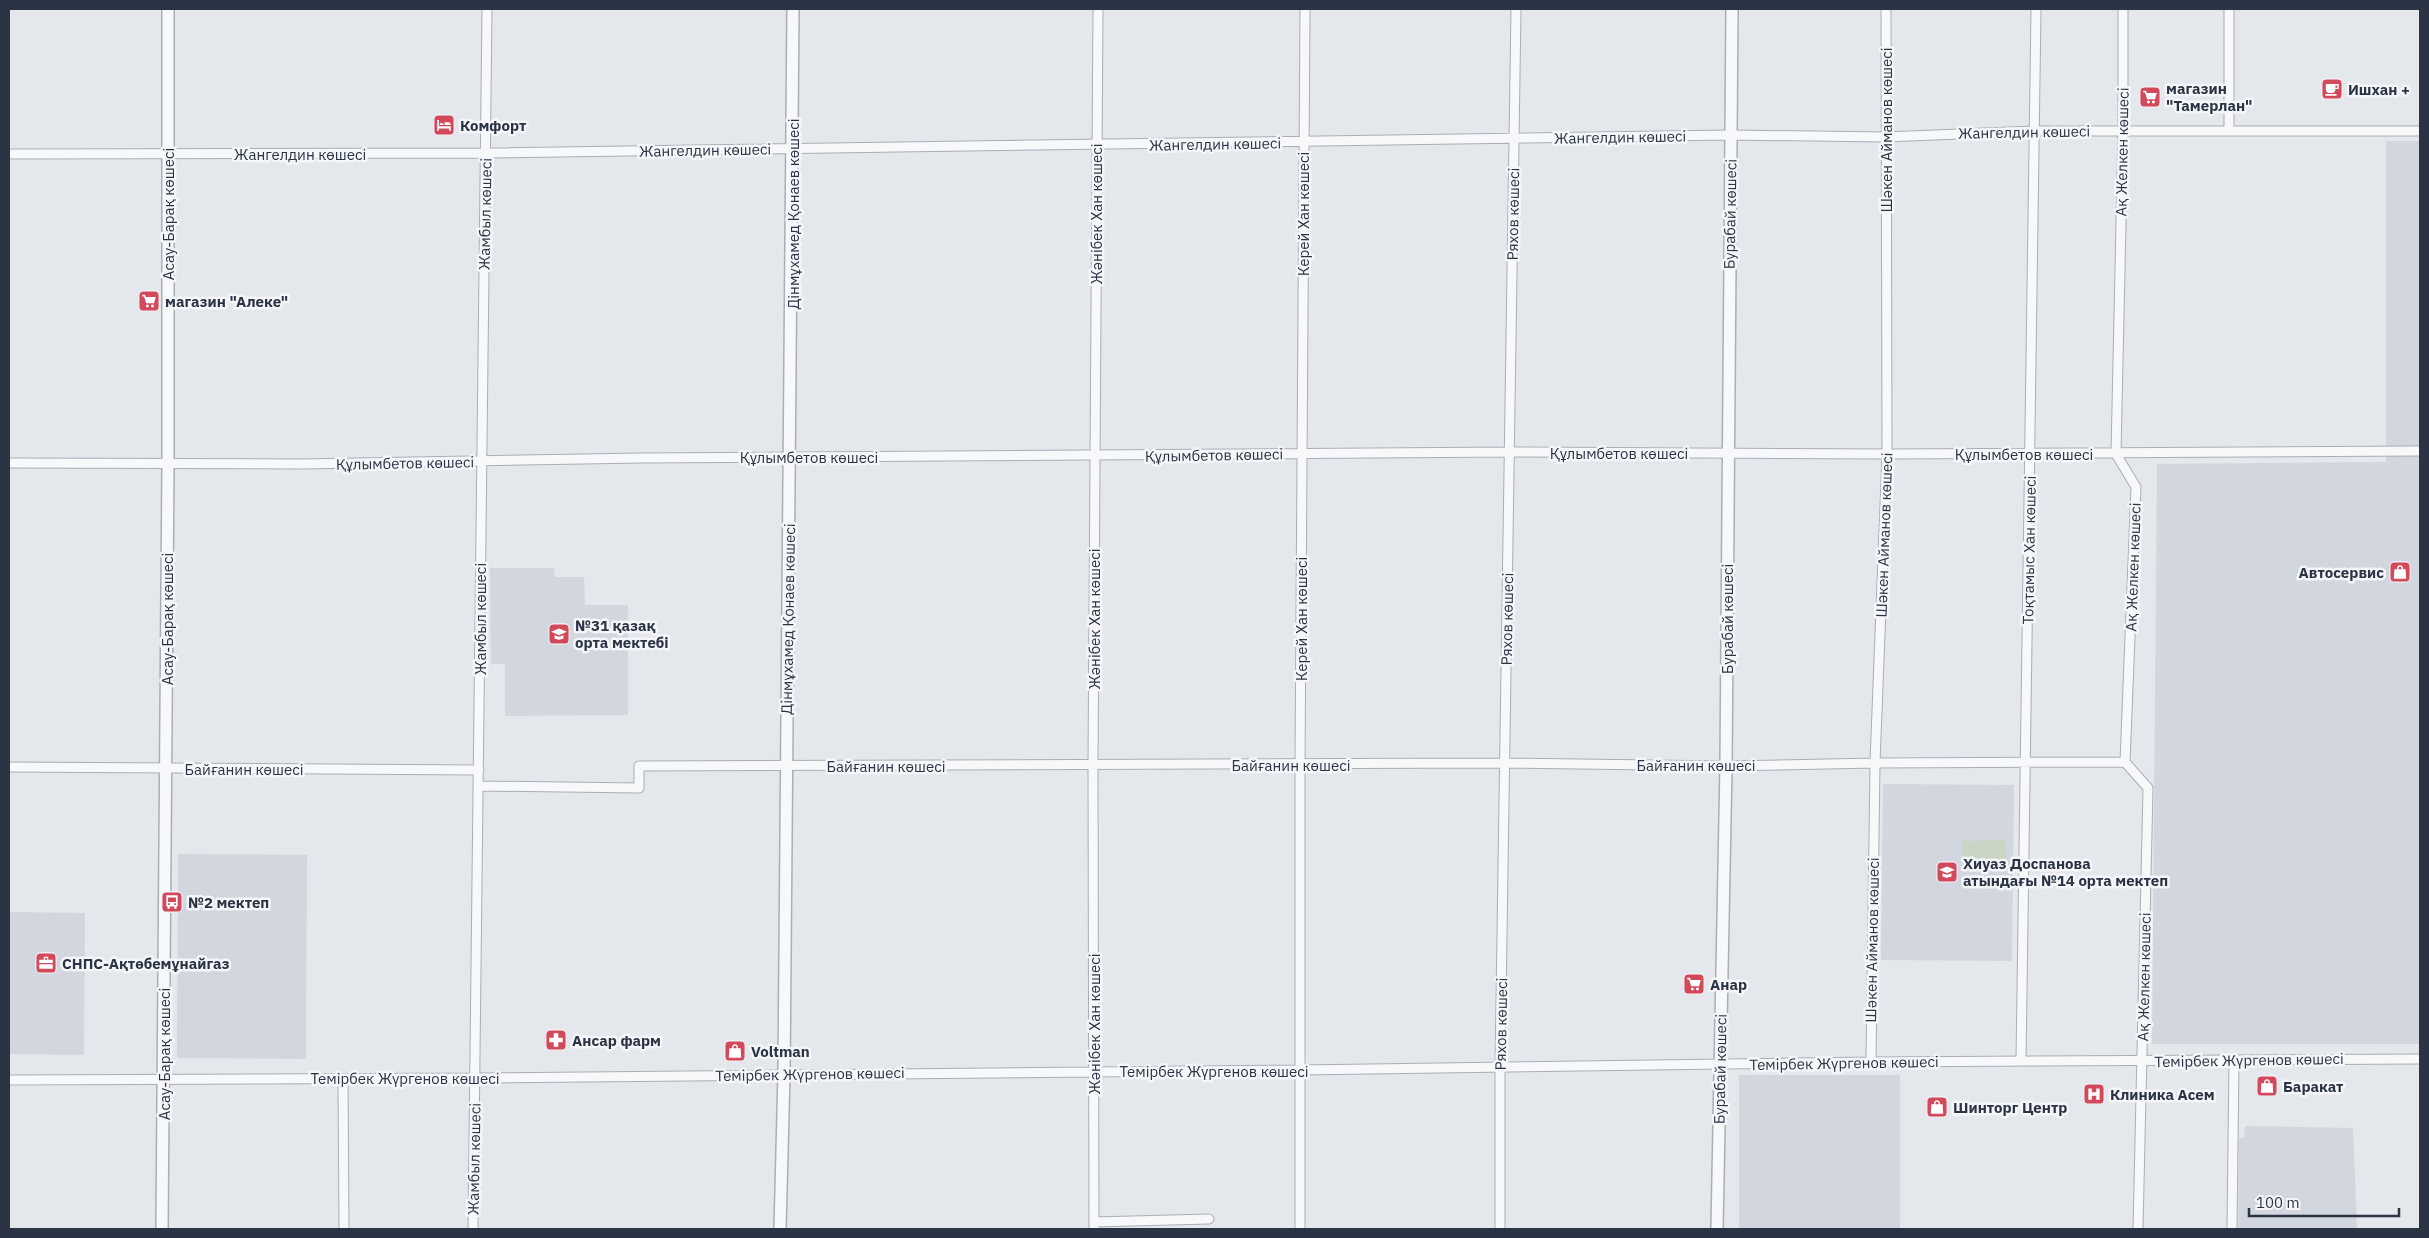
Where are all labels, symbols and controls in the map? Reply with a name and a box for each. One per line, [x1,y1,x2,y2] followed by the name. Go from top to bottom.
[1877,47,1896,213] street label: Шәкен Айманов көшесі
[2320,77,2344,101] cafe icon: Ишхан +
[2166,79,2253,115] place label: магазин "Тамерлан"
[2348,80,2410,99] place label: Ишхан +
[2138,85,2162,109] supermarket icon: магазин "Тамерлан"
[2111,87,2133,217] street label: Ақ Желкен көшесі
[432,113,456,137] hotel icon: Комфорт
[460,116,527,135] place label: Комфорт
[784,118,803,310] street label: Дінмұхамед Қонаев көшесі
[1958,121,2090,143] street label: Жангелдин көшесі
[1554,126,1686,148] street label: Жангелдин көшесі
[1149,133,1281,155] street label: Жангелдин көшесі
[639,139,771,161] street label: Жангелдин көшесі
[1087,144,1106,284] street label: Жәнібек Хан көшесі
[234,145,366,164] street label: Жангелдин көшесі
[159,148,178,280] street label: Асау-Барақ көшесі
[1294,152,1313,276] street label: Керей Хан көшесі
[475,158,495,270] street label: Жамбыл көшесі
[1720,159,1740,269] street label: Бурабай көшесі
[1503,168,1523,260] street label: Ряхов көшесі
[137,289,161,313] supermarket icon: магазин "Алеке"
[165,292,288,311] place label: магазин "Алеке"
[1145,444,1283,466] street label: Құлымбетов көшесі
[1550,444,1688,463] street label: Құлымбетов көшесі
[1955,445,2093,464] street label: Құлымбетов көшесі
[740,448,878,467] street label: Құлымбетов көшесі
[336,452,474,474] street label: Құлымбетов көшесі
[1872,452,1896,618] street label: Шәкен Айманов көшесі
[2018,475,2040,625] street label: Тоқтамыс Хан көшесі
[2121,502,2145,632] street label: Ақ Желкен көшесі
[777,523,799,715] street label: Дінмұхамед Қонаев көшесі
[1085,549,1104,689] street label: Жәнібек Хан көшесі
[158,553,177,685] street label: Асау-Барақ көшесі
[1292,557,1311,681] street label: Керей Хан көшесі
[2388,560,2412,584] shop icon: Автосервис
[471,563,490,675] street label: Жамбыл көшесі
[2299,563,2384,582] place label: Автосервис
[1718,564,1737,674] street label: Бурабай көшесі
[1497,573,1517,665] street label: Ряхов көшесі
[575,616,669,652] place label: №31 қазақ орта мектебі
[547,622,571,646] school or university icon: №31 қазақ орта мектебі
[1232,756,1350,775] street label: Байғанин көшесі
[1637,756,1755,775] street label: Байғанин көшесі
[827,757,945,776] street label: Байғанин көшесі
[185,760,303,779] street label: Байғанин көшесі
[1963,854,2168,890] place label: Хиуаз Доспанова атындағы №14 орта мектеп
[1861,857,1883,1023] street label: Шәкен Айманов көшесі
[1935,860,1959,884] school or university icon: Хиуаз Доспанова атындағы №14 орта мектеп
[160,890,184,914] bus stop icon: №2 мектеп
[188,893,269,912] place label: №2 мектеп
[2133,912,2155,1042] street label: Ақ Желкен көшесі
[34,951,58,975] office icon: СНПС-Ақтөбемұнайгаз
[62,954,230,973] place label: СНПС-Ақтөбемұнайгаз
[1085,954,1104,1094] street label: Жәнібек Хан көшесі
[1682,972,1706,996] supermarket icon: Анар
[1710,975,1747,994] place label: Анар
[1491,978,1511,1070] street label: Ряхов көшесі
[155,988,174,1120] street label: Асау-Барақ көшесі
[1710,1014,1730,1124] street label: Бурабай көшесі
[544,1028,568,1052] pharmacy icon: Ансар фарм
[572,1031,661,1050] place label: Ансар фарм
[723,1039,747,1063] shop icon: Voltman
[751,1042,810,1061] place label: Voltman
[2154,1049,2344,1071] street label: Темірбек Жүргенов көшесі
[1749,1052,1939,1074] street label: Темірбек Жүргенов көшесі
[1119,1062,1309,1081] street label: Темірбек Жүргенов көшесі
[715,1063,905,1085] street label: Темірбек Жүргенов көшесі
[310,1069,500,1088] street label: Темірбек Жүргенов көшесі
[2255,1074,2279,1098] shop icon: Баракат
[2283,1077,2344,1096] place label: Баракат
[2082,1082,2106,1106] hospital icon: Клиника Асем
[2110,1085,2215,1104] place label: Клиника Асем
[1925,1095,1949,1119] shop icon: Шинторг Центр
[1953,1098,2067,1117] place label: Шинторг Центр
[464,1103,484,1215] street label: Жамбыл көшесі
[2249,1186,2399,1218] scale bar
[2256,1193,2300,1212] text: 100 m

